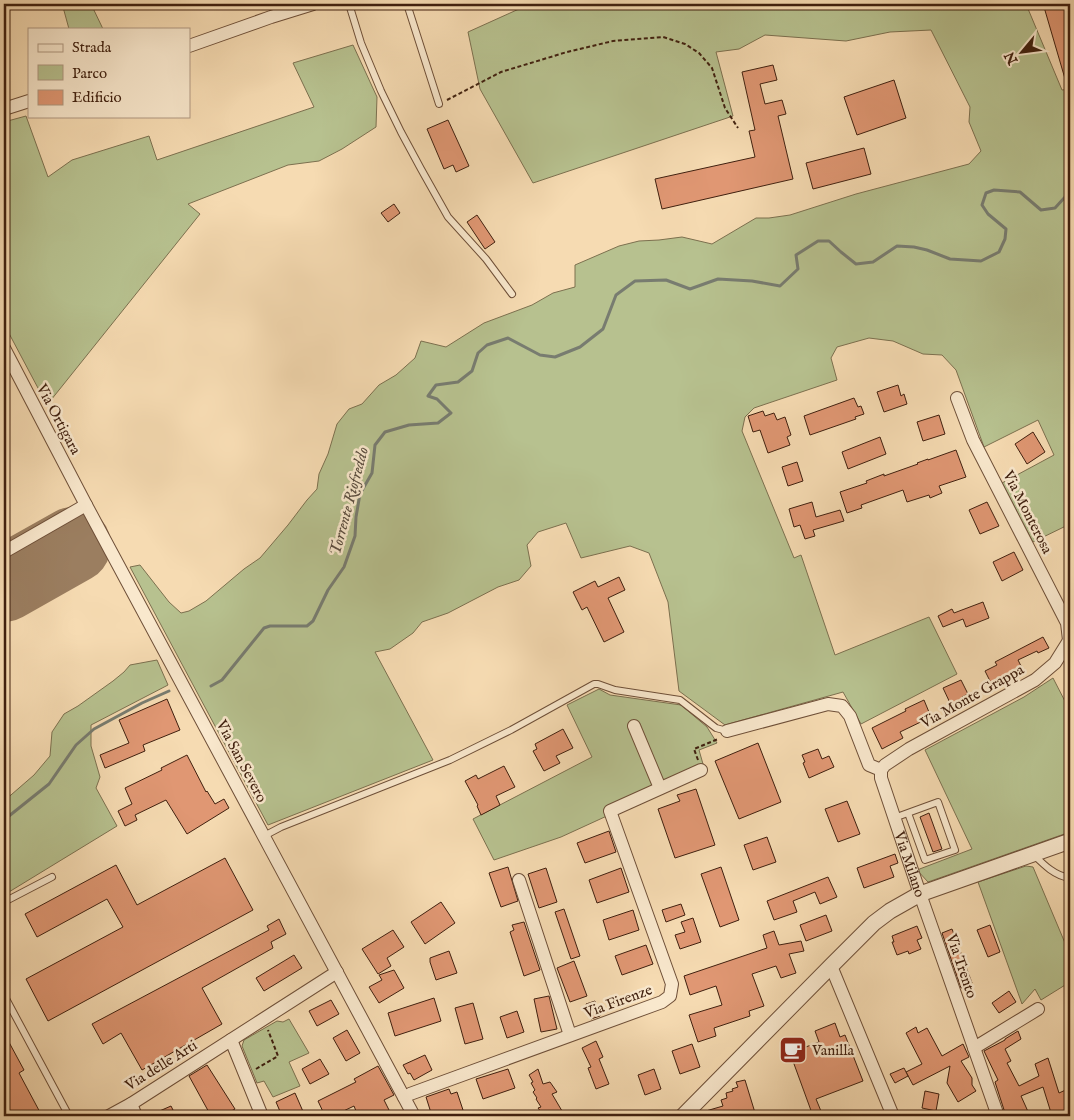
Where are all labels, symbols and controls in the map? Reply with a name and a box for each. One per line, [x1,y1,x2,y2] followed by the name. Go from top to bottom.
[28,28,190,118] legend
[996,28,1046,78] north arrow
[72,38,112,57] text: Strada
[1001,48,1023,68] text: N
[72,64,107,83] text: Parco
[72,88,122,107] text: Edificio
[32,380,85,458] street label: Via Ortigara
[326,445,374,558] water label: Torrente Riofreddo
[998,467,1057,557] street label: Via Monterosa
[916,660,1028,733] street label: Via Monte Grappa
[211,716,271,806] street label: Via San Severo
[889,828,929,900] street label: Via Milano
[941,931,981,1001] street label: Via Trento
[580,980,655,1023] street label: Via Firenze
[778,1035,808,1065] cafe icon: Vanilla
[121,1036,201,1096] street label: Via delle Arti
[811,1041,855,1060] place label: Vanilla

